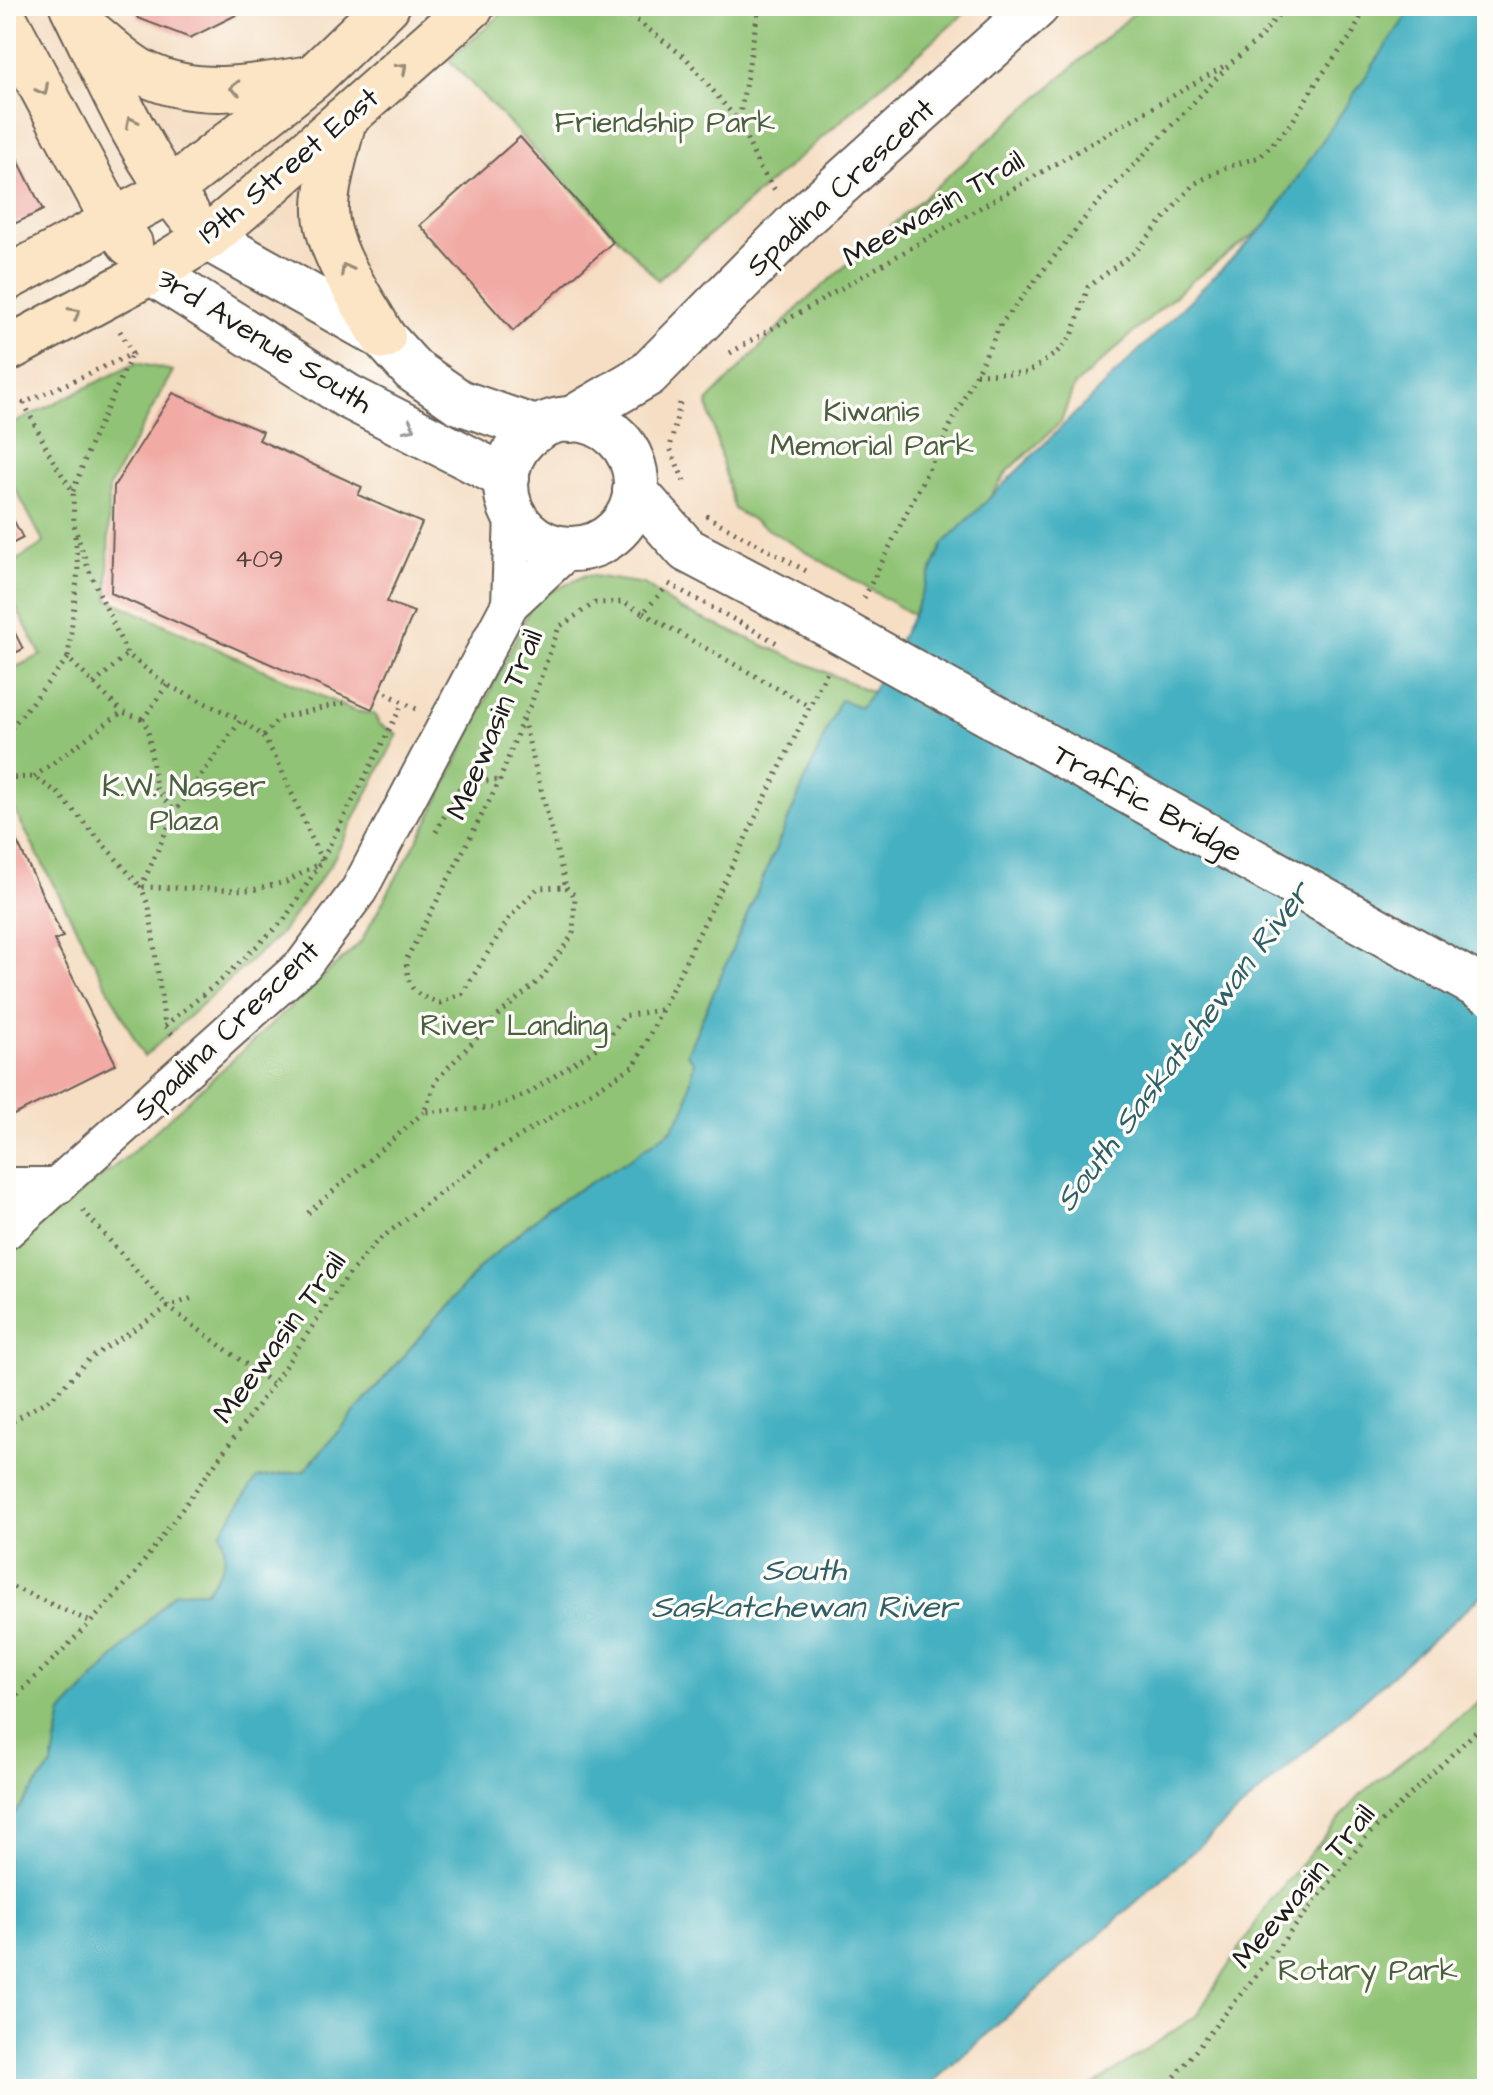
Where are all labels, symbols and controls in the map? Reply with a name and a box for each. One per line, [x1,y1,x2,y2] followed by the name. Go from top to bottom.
[393,63,408,77] one-way arrow
[189,77,388,254] street label: 19th Street East
[228,80,241,97] one-way arrow
[33,82,48,97] one-way arrow
[737,89,945,287] street label: Spadina Crescent
[554,102,776,144] park label: Friendship Park
[126,116,141,131] one-way arrow
[835,140,1032,278] street label: Meewasin Trail
[149,258,380,424] street label: 3rd Avenue South
[340,262,355,277] one-way arrow
[66,307,80,323] one-way arrow
[770,391,974,467] park label: Kiwanis Memorial Park
[402,417,417,432] one-way arrow
[235,541,283,577] house number: 409
[436,623,554,826] street label: Meewasin Trail
[1045,734,1250,874] street label: Traffic Bridge
[102,766,266,842] park label: K.W. Nasser Plaza
[1044,870,1324,1221] water label: South Saskatchewan River
[124,931,329,1131] street label: Spadina Crescent
[420,1005,608,1048] park label: River Landing
[203,1243,357,1432] street label: Meewasin Trail
[651,1548,960,1630] water label: South Saskatchewan River
[1222,1795,1385,1978] street label: Meewasin Trail
[1278,1950,1458,1993] park label: Rotary Park

